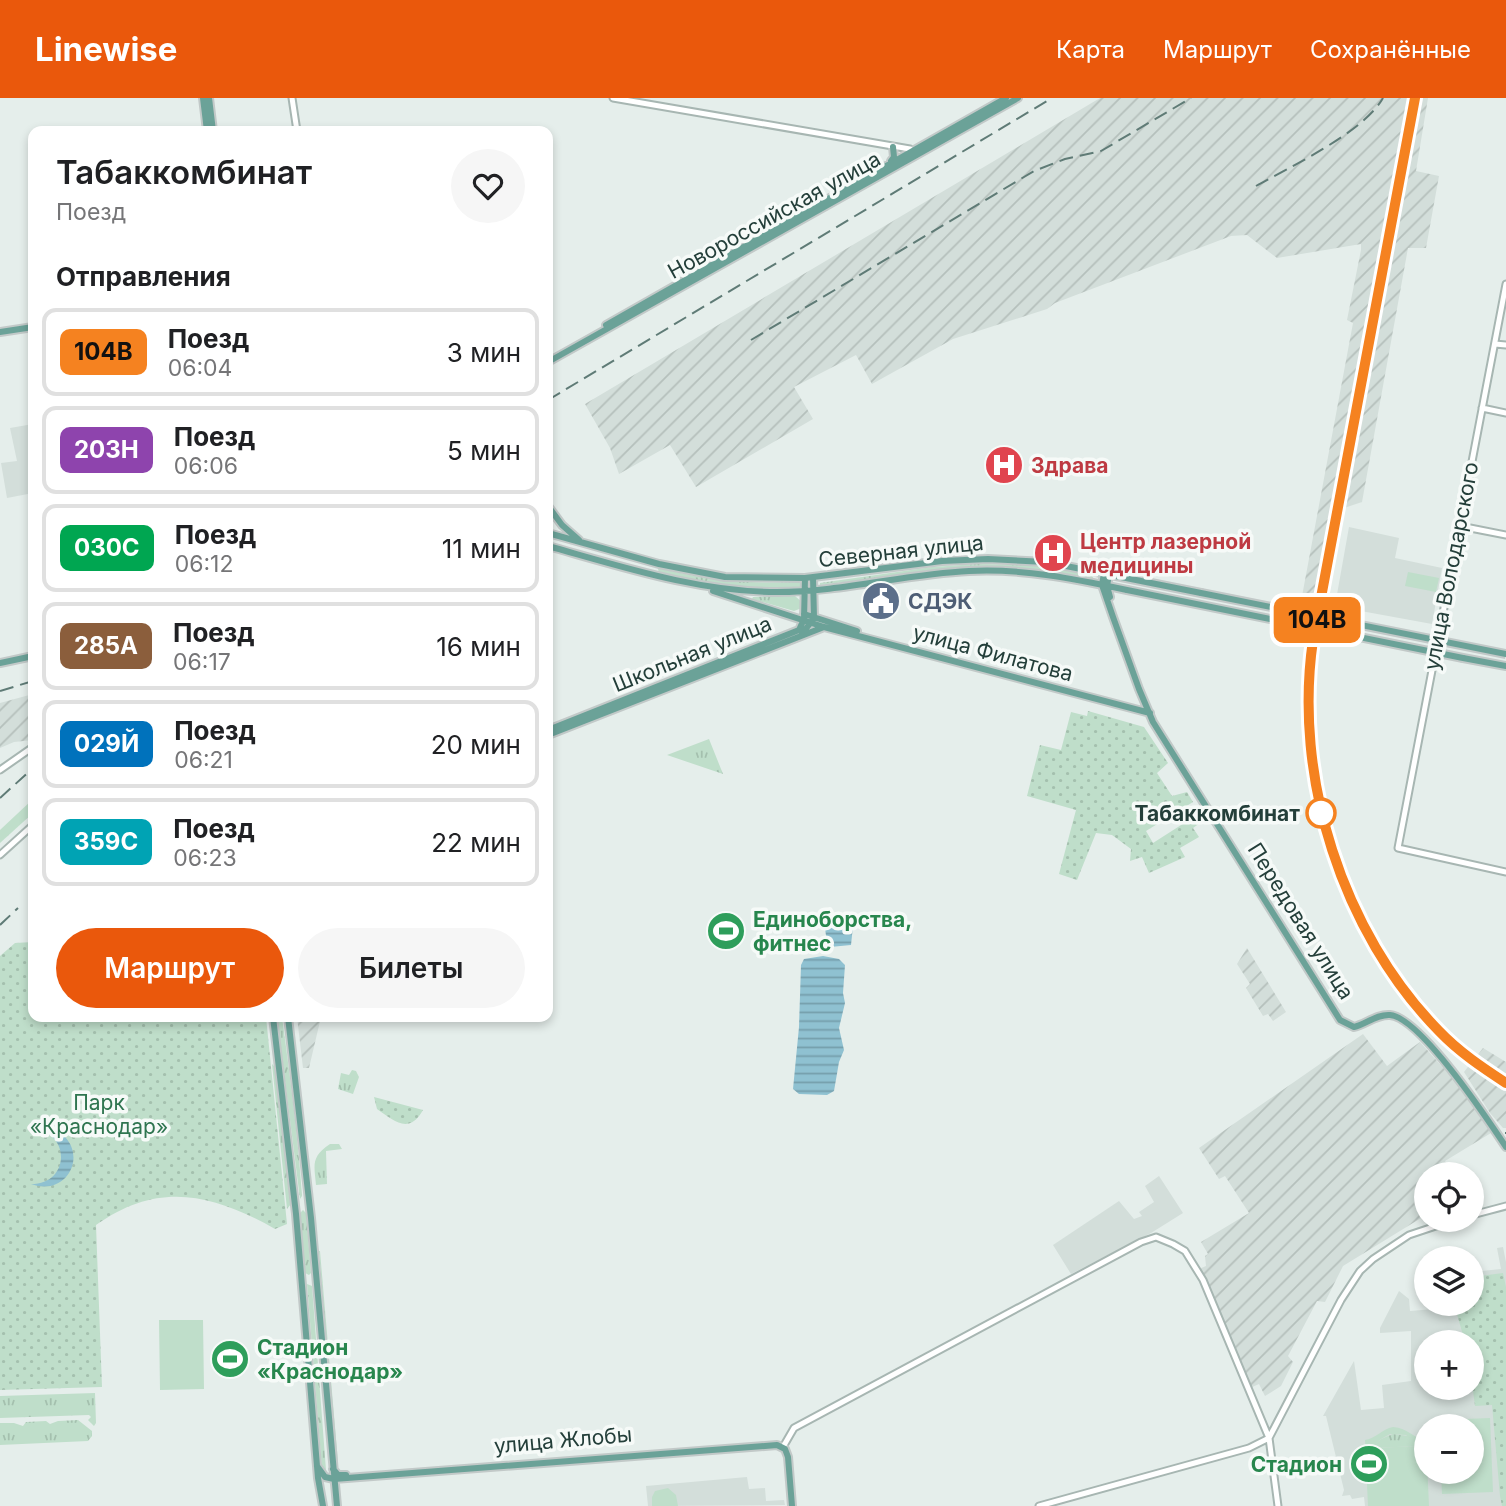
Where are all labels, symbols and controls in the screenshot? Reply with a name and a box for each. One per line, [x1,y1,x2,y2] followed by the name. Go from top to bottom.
[35,29,178,69] text: Linewise
[1056,35,1125,64] text: Карта
[1163,35,1272,64] text: Маршрут
[1310,35,1471,64] text: Сохранённые
[663,146,885,284] street label: Новороссийская улица
[451,149,525,223] button: heart
[56,152,312,192] text: Табаккомбинат
[56,198,126,226] text: Поезд
[56,261,231,292] text: Отправления
[168,323,249,354] text: Поезд
[74,337,133,366] text: 104В
[447,337,521,368] text: 3 мин
[168,354,232,382] text: 06:04
[174,421,255,452] text: Поезд
[74,435,139,464] text: 203Н
[447,435,521,466] text: 5 мин
[983,444,1025,486] hospital icon: Здрава
[174,452,238,480] text: 06:06
[1031,453,1109,478] place label: Здрава
[1419,460,1483,672] street label: улица Володарского
[175,519,256,550] text: Поезд
[1080,529,1251,578] place label: Центр лазерной медицины
[817,530,985,572] street label: Северная улица
[1032,532,1074,574] hospital icon: Центр лазерной медицины
[74,533,140,562] text: 030C
[442,533,521,564] text: 11 мин
[175,550,233,578] text: 06:12
[860,580,902,622] public building icon: СДЭК
[908,589,972,614] place label: СДЭК
[1268,597,1366,643] line badge: 104В
[1288,605,1346,634] text: 104В
[609,611,775,697] street label: Школьная улица
[173,617,255,648] text: Поезд
[910,620,1076,686] street label: улица Филатова
[74,631,138,660] text: 285А
[436,631,521,662] text: 16 мин
[173,648,231,676] text: 06:17
[174,715,256,746] text: Поезд
[74,729,139,758] text: 029Й
[431,729,521,760] text: 20 мин
[174,746,233,774] text: 06:21
[1306,798,1336,828] marker: Табаккомбинат
[1135,801,1300,826] place label: Табаккомбинат
[173,813,255,844] text: Поезд
[74,827,138,856] text: 359С
[431,827,521,858] text: 22 мин
[1243,838,1359,1004] street label: Передовая улица
[173,844,237,872] text: 06:23
[753,907,912,956] place label: Единоборства, фитнес
[705,910,747,952] sports icon: Единоборства, фитнес
[56,928,284,1008] button: Маршрут
[298,928,525,1008] button: Билеты
[30,1090,168,1139] park label: Парк «Краснодар»
[1414,1162,1484,1484] map controls
[1414,1162,1484,1232] button: locate
[1414,1246,1484,1316] button: layers
[1414,1330,1484,1400] button: +
[257,1335,403,1384] place label: Стадион «Краснодар»
[209,1338,251,1380] sports icon: Стадион «Краснодар»
[1414,1414,1484,1484] button: −
[493,1422,633,1458] street label: улица Жлобы
[1348,1443,1390,1485] sports icon: Стадион
[1251,1452,1342,1477] place label: Стадион

